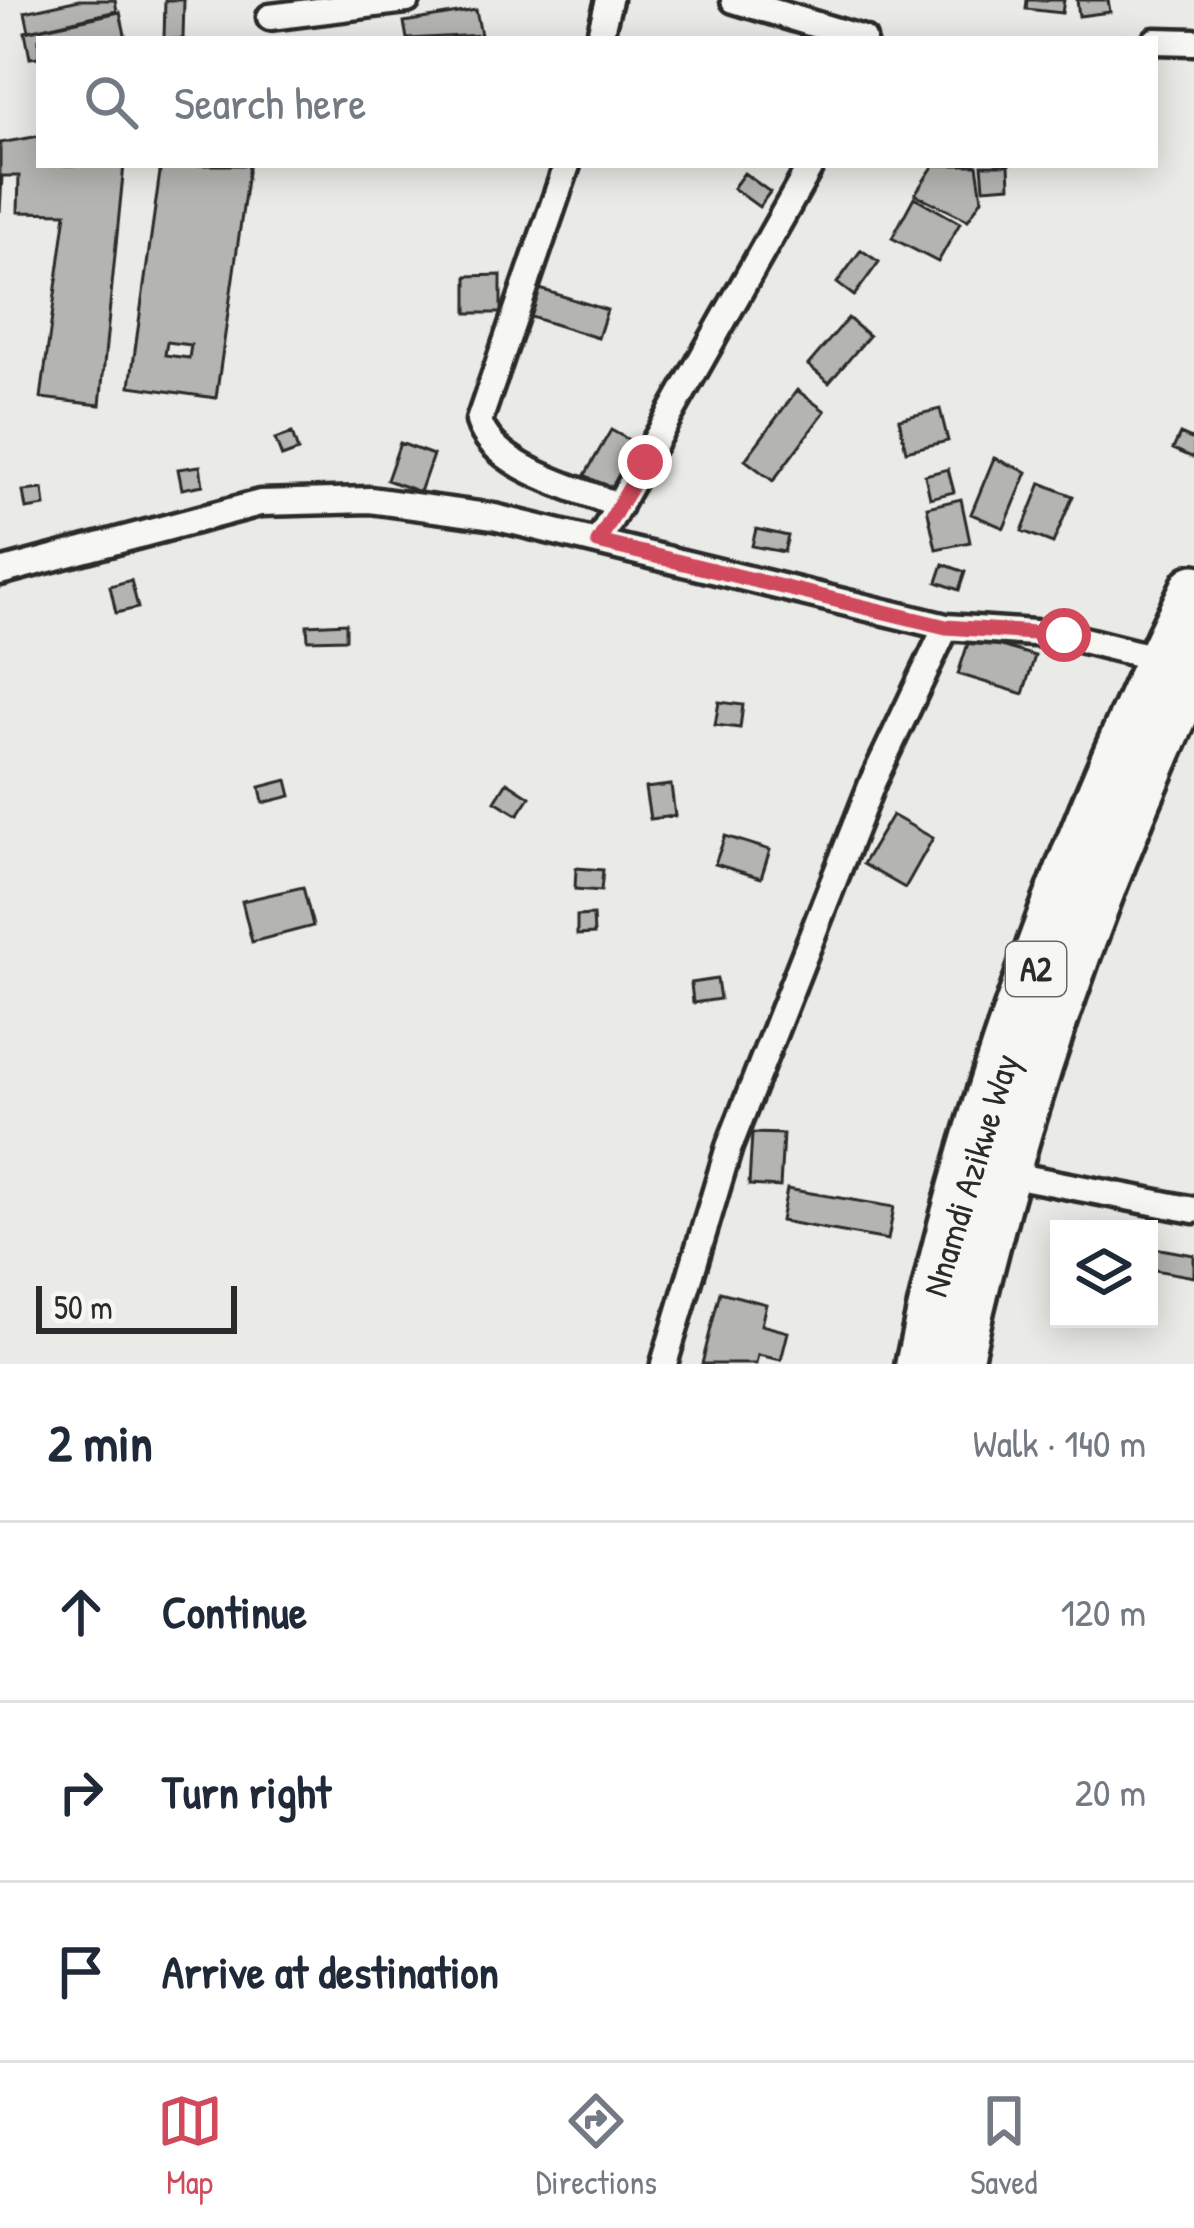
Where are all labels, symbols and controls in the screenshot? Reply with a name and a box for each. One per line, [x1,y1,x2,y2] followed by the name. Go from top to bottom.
[36,36,1158,168] search box
[78,69,144,135] icon: search
[174,72,366,133] text: Search here
[618,435,672,489] route end
[1037,608,1091,662] route start
[1006,942,1066,996] road number: A2
[909,1048,1030,1302] street label: Nnamdi Azikwe Way
[1050,1220,1158,1328] map controls
[1050,1220,1158,1328] button: layers
[36,1280,237,1333] scale bar
[54,1285,113,1329] text: 50 m
[48,1408,153,1477] text: 2 min
[973,1416,1146,1469] text: Walk · 140 m
[48,1579,114,1645] icon: ahead
[162,1581,307,1642] text: Continue
[1061,1585,1146,1638] text: 120 m
[48,1759,114,1825] icon: right
[162,1761,331,1822] text: Turn right
[1075,1765,1146,1818] text: 20 m
[48,1939,114,2005] icon: arrive
[162,1941,499,2002] text: Arrive at destination
[157,2088,223,2204] tab: Map
[536,2088,657,2204] tab: Directions
[970,2088,1037,2204] tab: Saved

